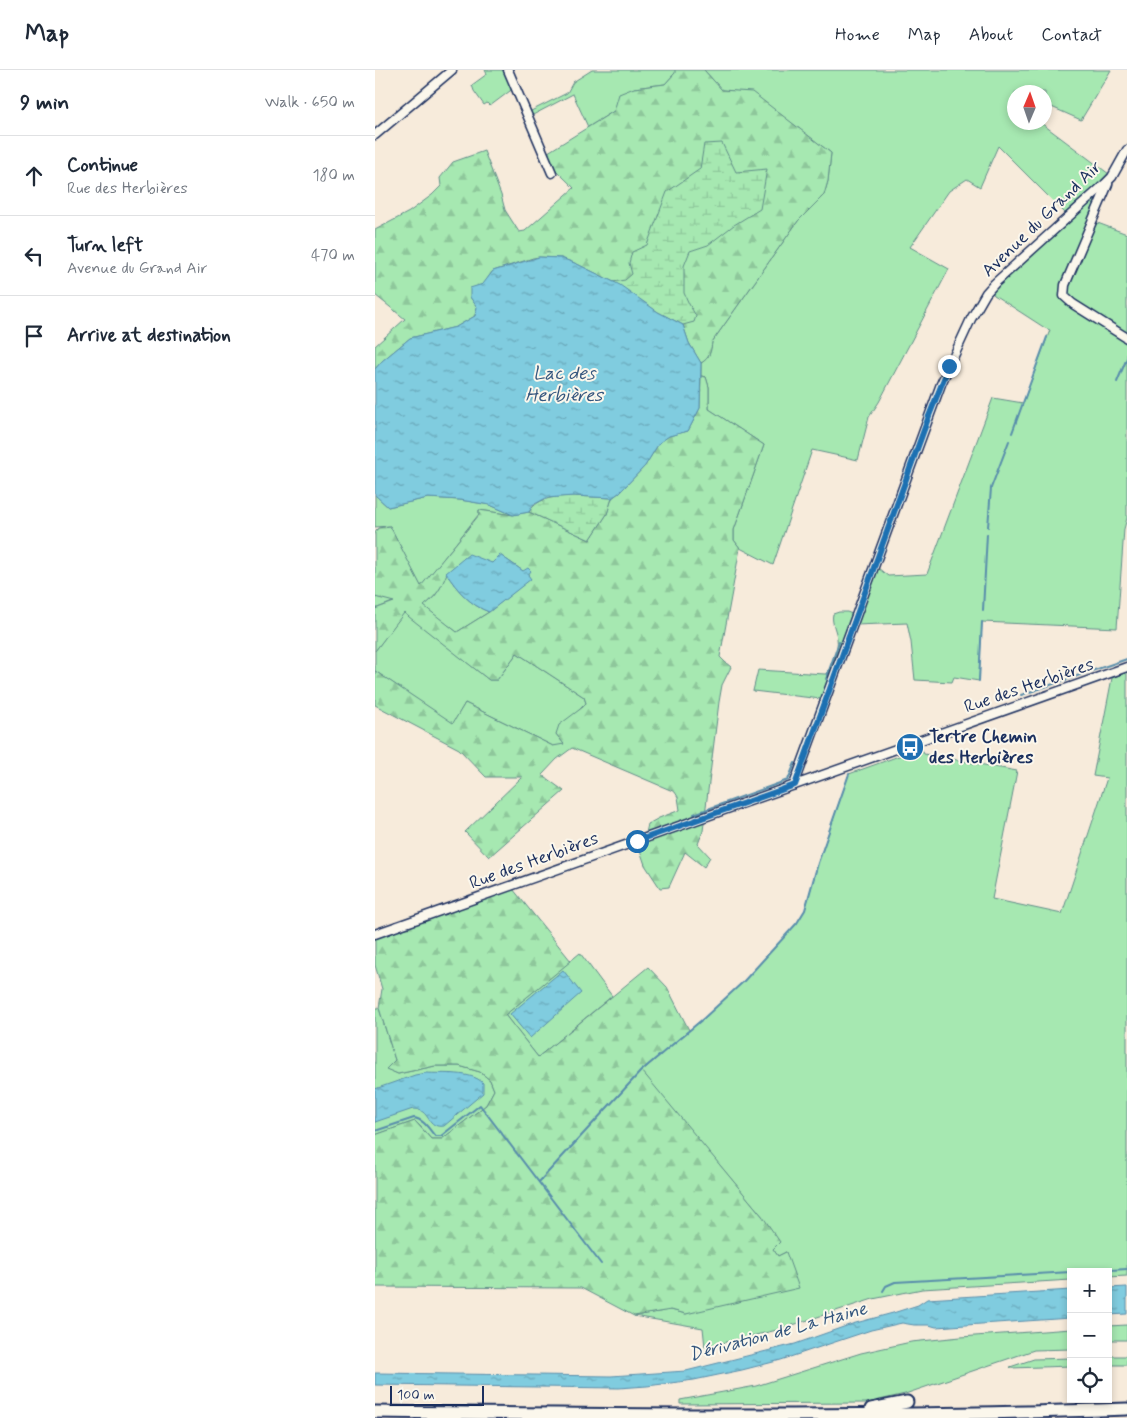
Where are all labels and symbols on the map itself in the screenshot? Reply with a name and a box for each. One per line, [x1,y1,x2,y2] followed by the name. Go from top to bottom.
[1007,85,1052,130] north arrow
[977,155,1107,283] street label: Avenue du Grand Air
[938,355,961,378] route end
[525,361,604,408] water label: Lac des Herbières
[961,653,1097,719] street label: Rue des Herbières
[929,725,1037,770] place label: Tertre Chemin des Herbières
[895,732,925,762] bus stop icon: Tertre Chemin des Herbières
[466,826,602,896] street label: Rue des Herbières
[626,830,649,853] route start
[686,1296,871,1368] water label: Dérivation de La Haine
[390,1383,484,1406] scale bar

